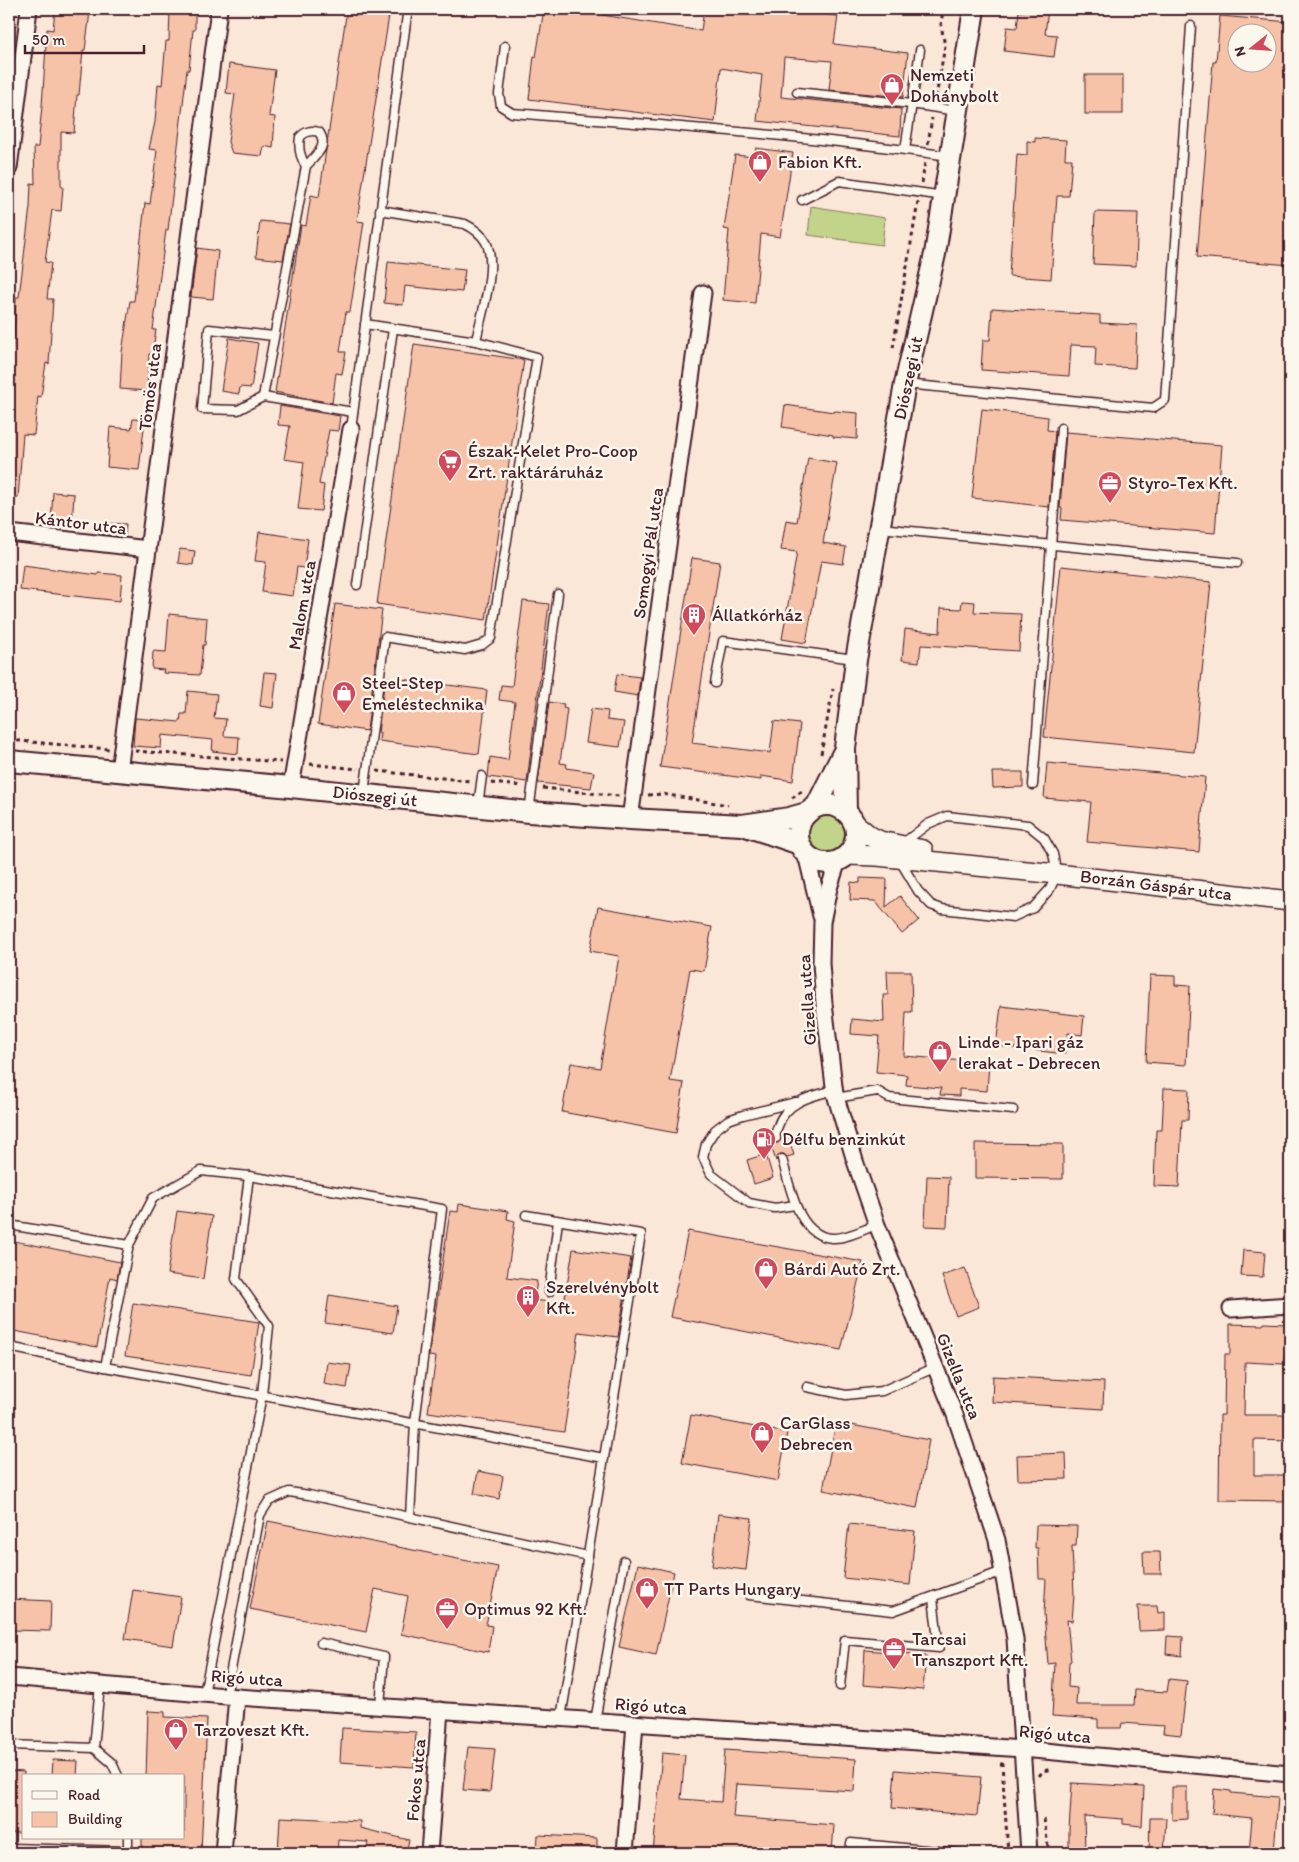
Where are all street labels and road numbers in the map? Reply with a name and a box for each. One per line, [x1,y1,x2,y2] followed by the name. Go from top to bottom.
[888,334,928,422] street label: Diószegi út
[134,342,166,432] street label: Tömös utca
[628,486,668,620] street label: Somogyi Pál utca
[34,506,129,540] street label: Kántor utca
[283,558,321,652] street label: Malom utca
[332,781,419,811] street label: Diószegi út
[1079,865,1233,905] street label: Borzán Gáspár utca
[793,954,821,1046] street label: Gizella utca
[932,1330,986,1423] street label: Gizella utca
[210,1665,284,1692] street label: Rigó utca
[614,1693,688,1720] street label: Rigó utca
[1018,1720,1093,1748] street label: Rigó utca
[401,1737,431,1822] street label: Fokos utca

